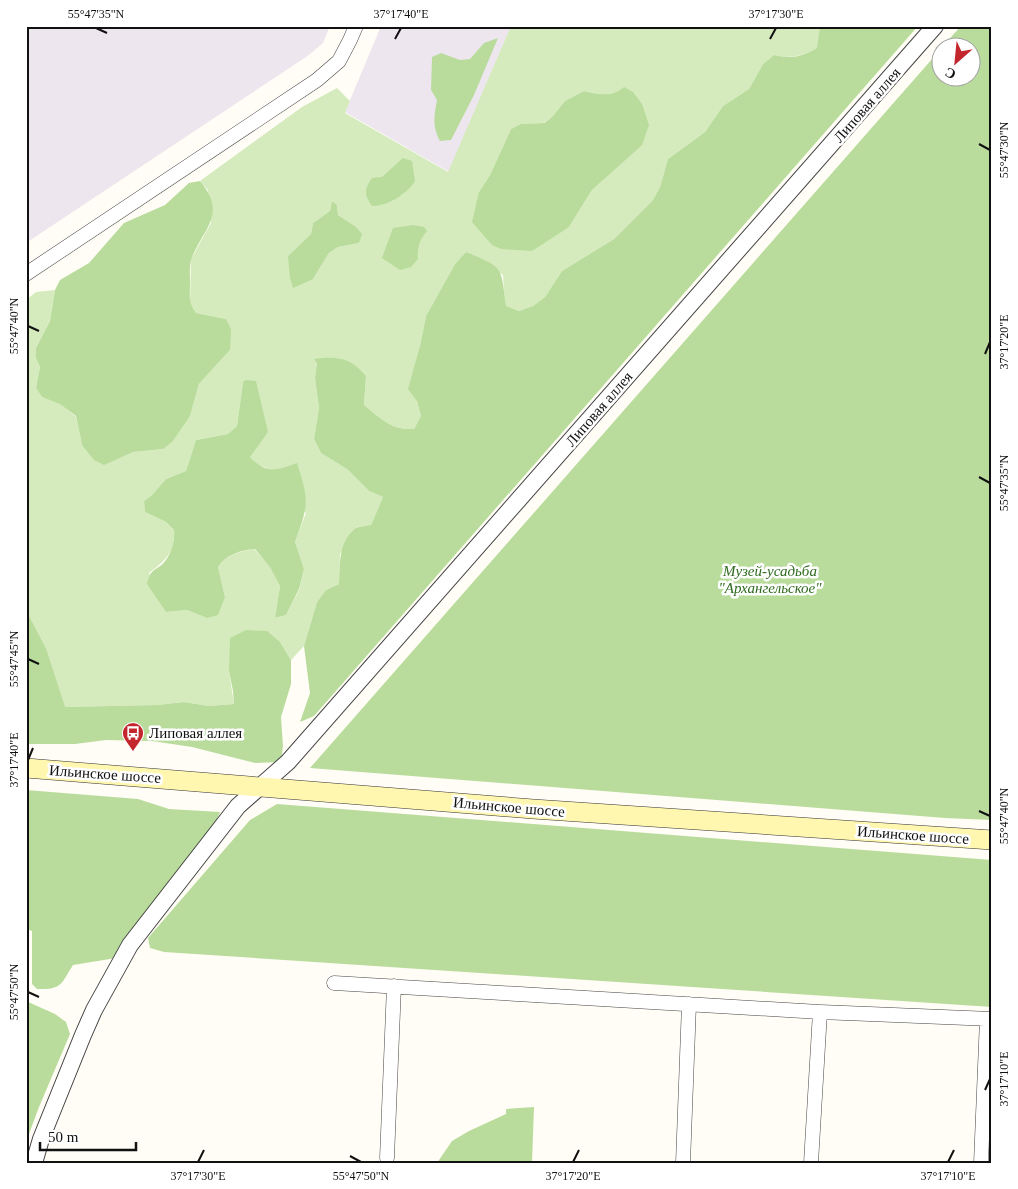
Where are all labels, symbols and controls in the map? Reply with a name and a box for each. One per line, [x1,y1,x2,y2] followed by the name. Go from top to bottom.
[68,7,125,21] text: 55°47'35"N
[373,7,429,21] text: 37°17'40"E
[748,7,804,21] text: 37°17'30"E
[930,38,980,88] north arrow
[830,64,904,145] street label: Липовая аллея
[942,64,958,82] text: С
[997,121,1011,178] text: 55°47'30"N
[7,297,21,354] text: 55°47'40"N
[997,314,1011,370] text: 37°17'20"E
[562,368,636,449] street label: Липовая аллея
[997,454,1011,511] text: 55°47'35"N
[718,563,822,596] park label: Музей-усадьба "Архангельское"
[7,630,21,687] text: 55°47'45"N
[121,721,145,752] bus stop icon: Липовая аллея
[149,725,242,741] place label: Липовая аллея
[7,732,21,788] text: 37°17'40"E
[49,762,162,786] street label: Ильинское шоссе
[997,787,1011,844] text: 55°47'40"N
[452,794,566,820] street label: Ильинское шоссе
[857,823,970,847] street label: Ильинское шоссе
[7,963,21,1020] text: 55°47'50"N
[997,1051,1011,1107] text: 37°17'10"E
[40,1119,136,1151] scale bar
[48,1129,79,1145] text: 50 m
[170,1169,226,1183] text: 37°17'30"E
[333,1169,390,1183] text: 55°47'50"N
[545,1169,601,1183] text: 37°17'20"E
[920,1169,976,1183] text: 37°17'10"E

